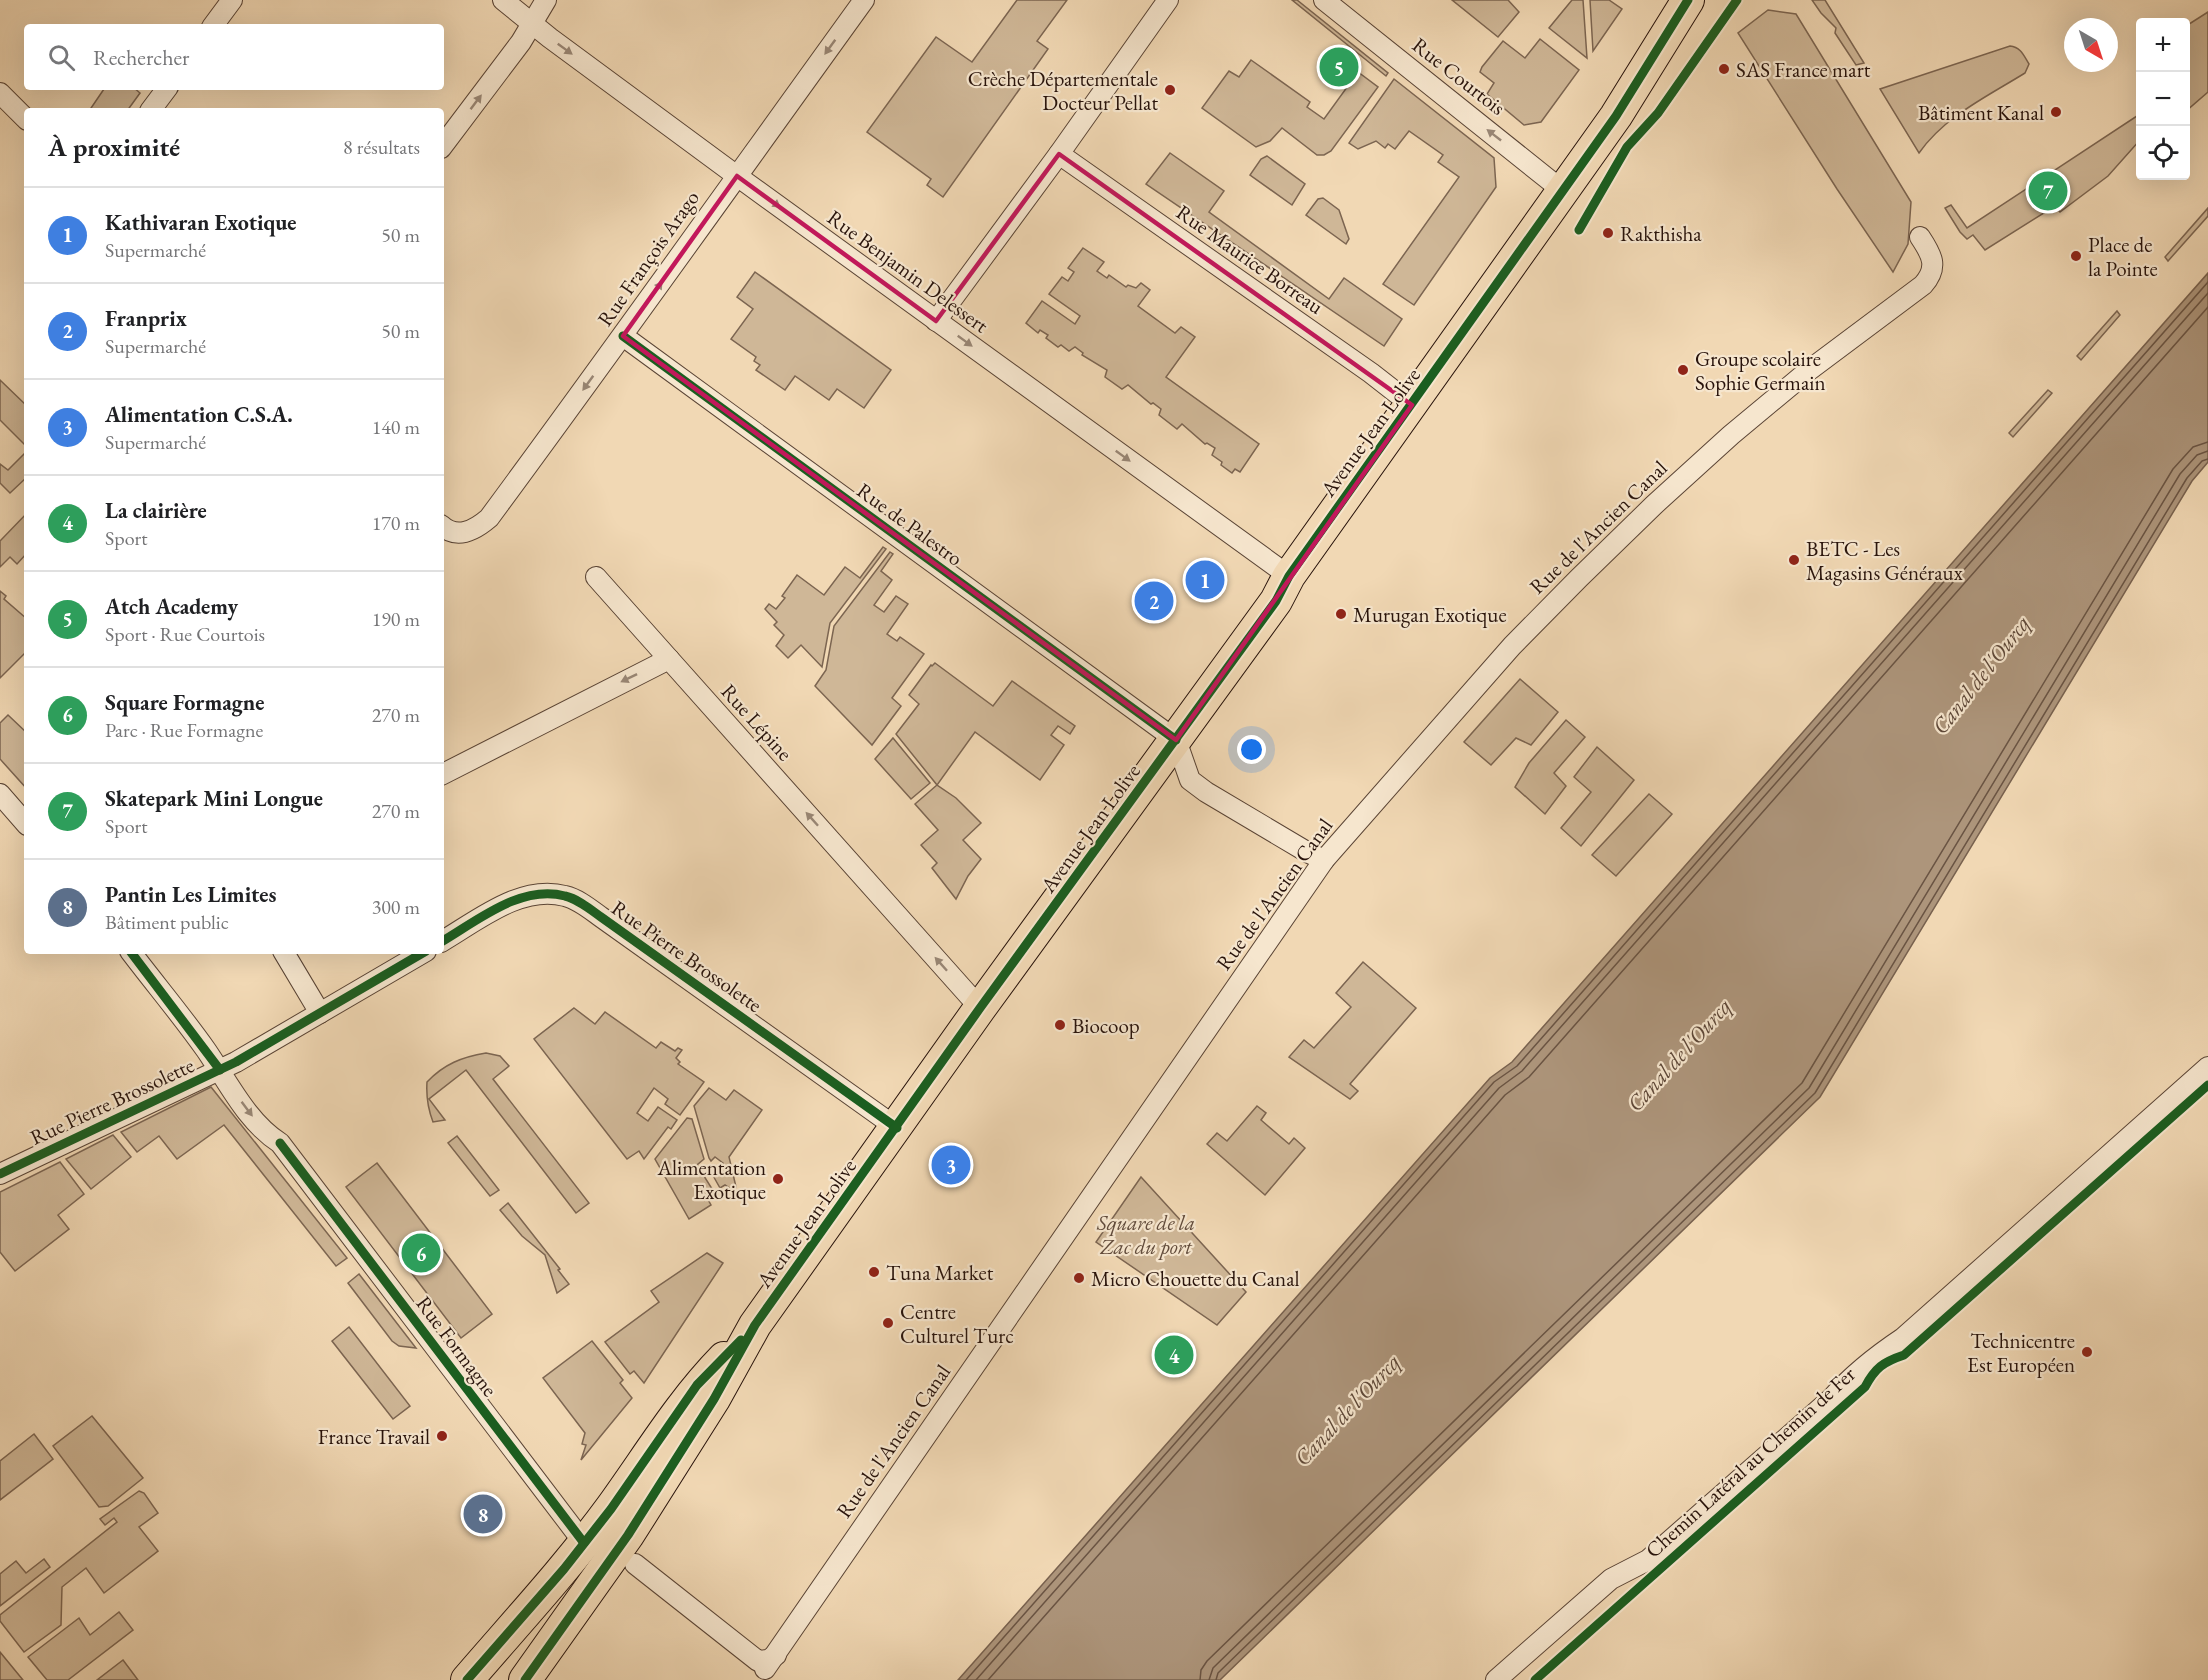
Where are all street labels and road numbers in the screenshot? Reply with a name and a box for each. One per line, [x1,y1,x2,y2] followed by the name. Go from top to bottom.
[1407,31,1511,121] street label: Rue Courtois
[591,185,705,331] street label: Rue François Arago
[1171,198,1329,320] street label: Rue Maurice Borreau
[822,203,994,339] street label: Rue Benjamin Delessert
[1314,362,1426,503] street label: Avenue Jean Lolive
[1523,454,1673,600] street label: Rue de l'Ancien Canal
[852,477,968,571] street label: Rue de Palestro
[715,678,799,766] street label: Rue Lépine
[1034,758,1146,899] street label: Avenue Jean Lolive
[1210,813,1338,975] street label: Rue de l'Ancien Canal
[606,894,768,1018] street label: Rue Pierre Brossolette
[26,1051,198,1151] street label: Rue Pierre Brossolette
[750,1153,862,1294] street label: Avenue Jean Lolive
[410,1290,504,1402] street label: Rue Formagne
[830,1359,956,1523] street label: Rue de l'Ancien Canal
[1639,1360,1861,1564] street label: Chemin Latéral au Chemin de Fer

